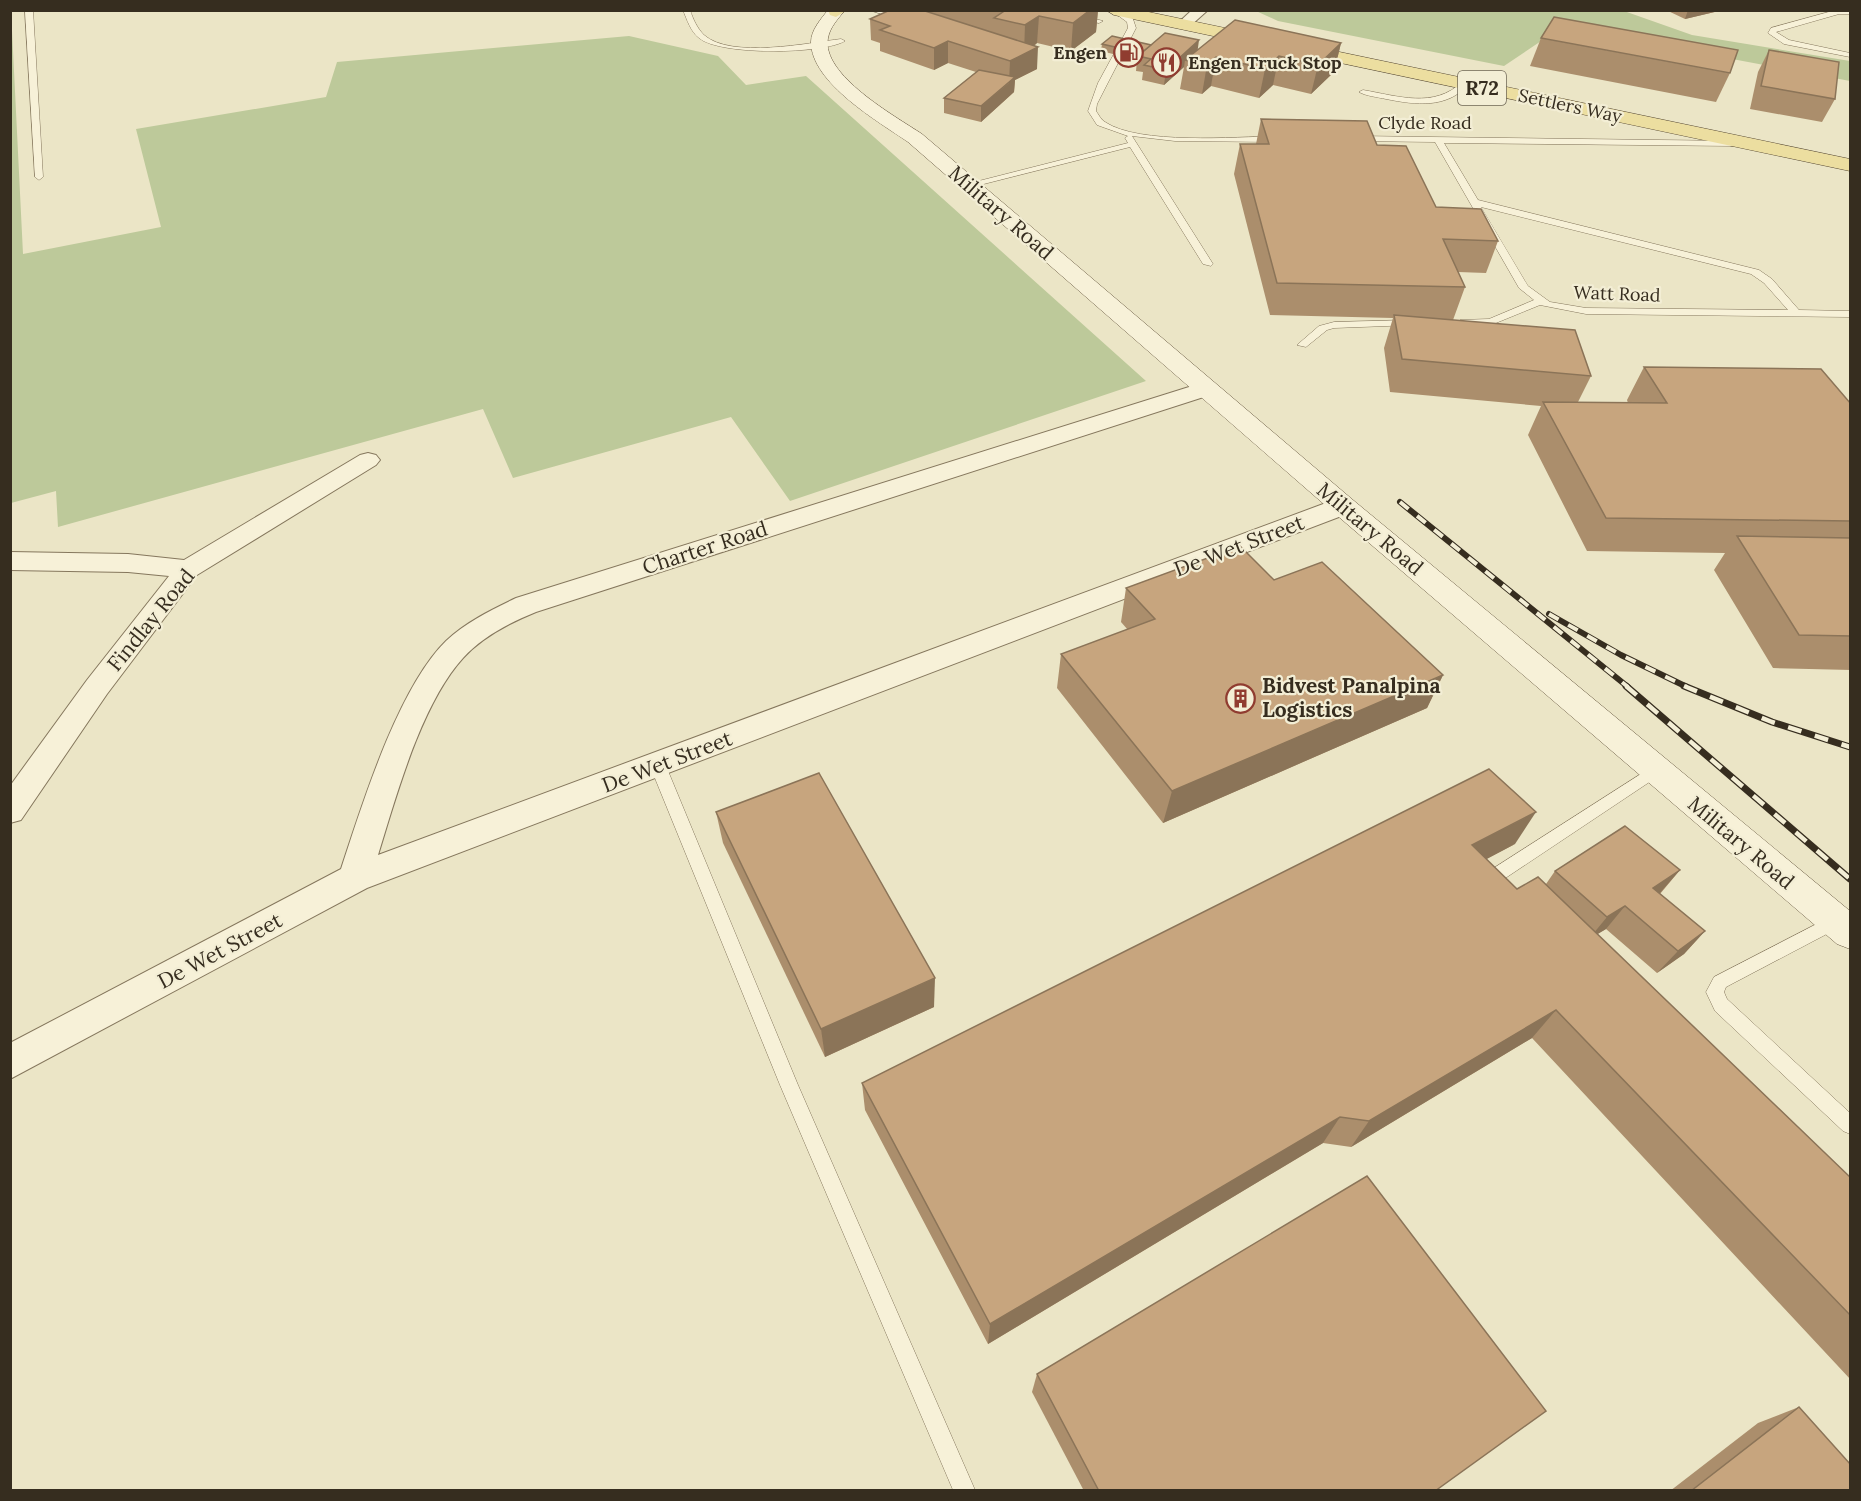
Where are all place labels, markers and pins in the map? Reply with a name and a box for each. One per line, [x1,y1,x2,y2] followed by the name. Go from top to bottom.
[1112,37,1144,69] fuel station icon: Engen
[1053,41,1108,64] place label: Engen
[1151,47,1183,79] restaurant icon: Engen Truck Stop
[1188,51,1342,74] place label: Engen Truck Stop
[1262,672,1441,723] place label: Bidvest Panalpina Logistics
[1225,682,1257,714] building icon: Bidvest Panalpina Logistics

